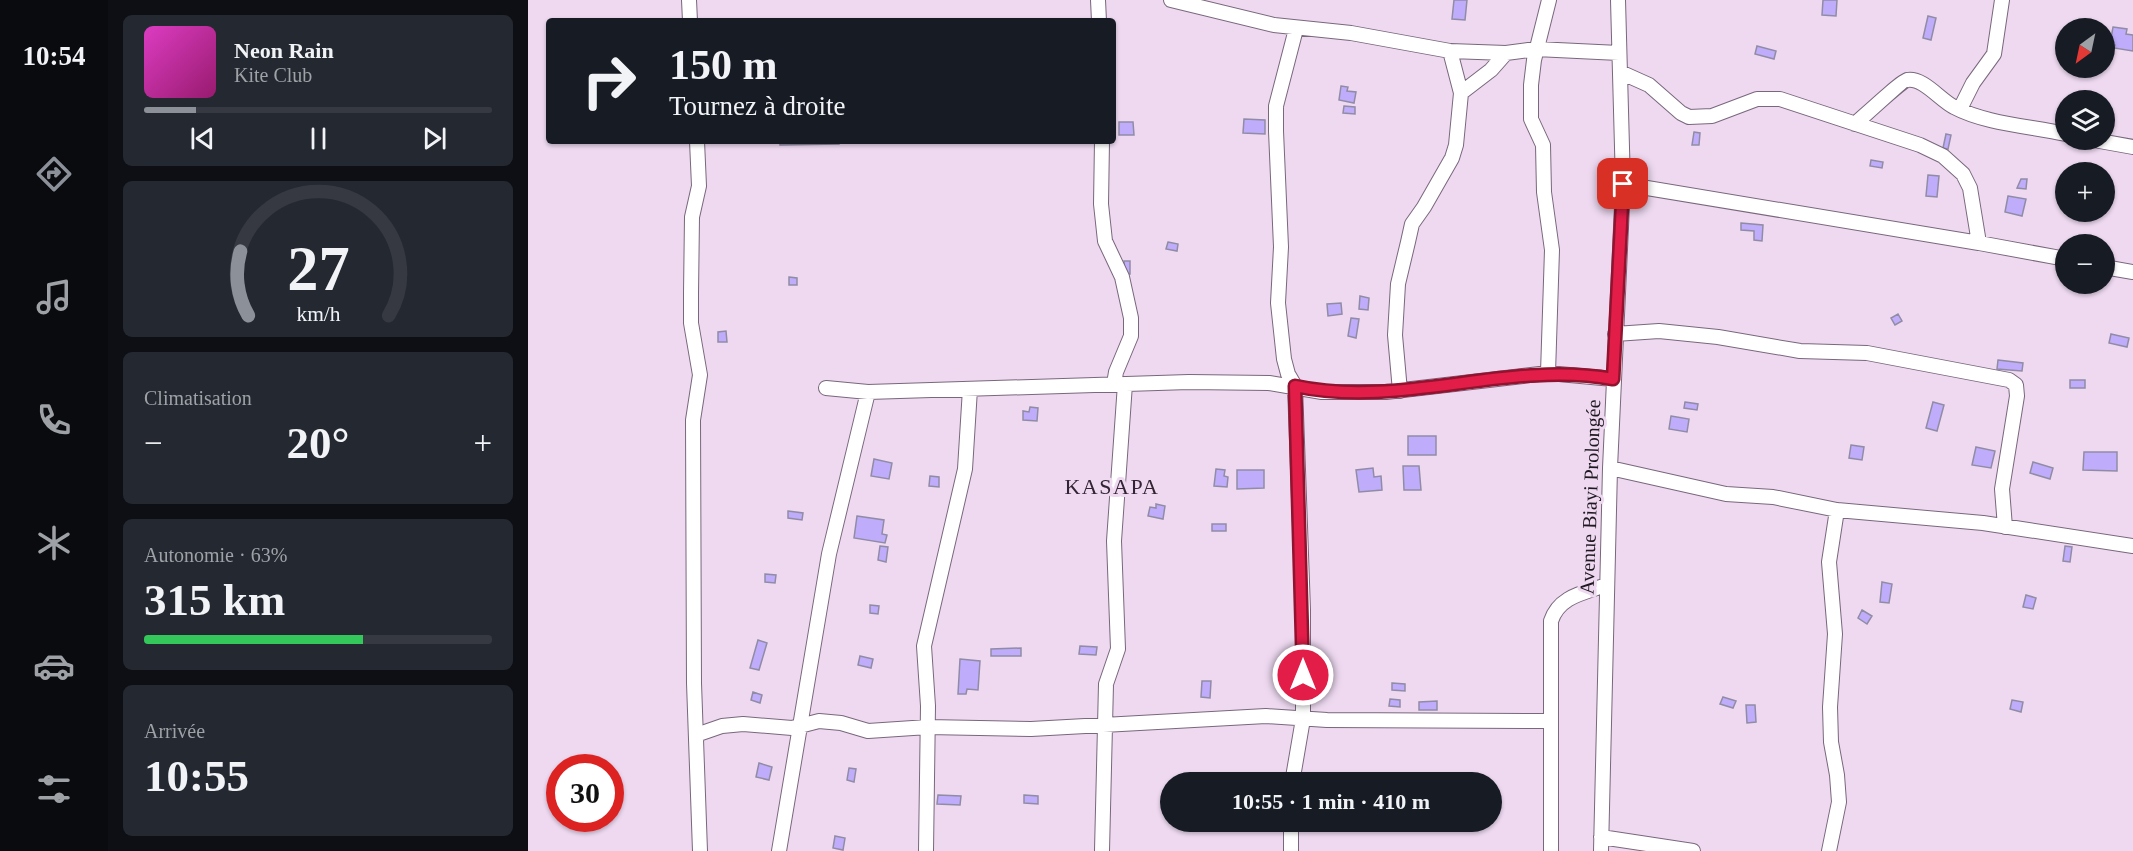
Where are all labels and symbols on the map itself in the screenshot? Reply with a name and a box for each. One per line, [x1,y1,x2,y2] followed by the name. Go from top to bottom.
[2055,18,2115,78] north arrow
[1597,158,1648,209] pin
[1576,399,1605,595] street label: Avenue Biayi Prolongée
[1064,474,1160,499] district label: KASAPA
[1271,643,1335,707] position arrow
[546,754,624,832] speed limit sign: 30

